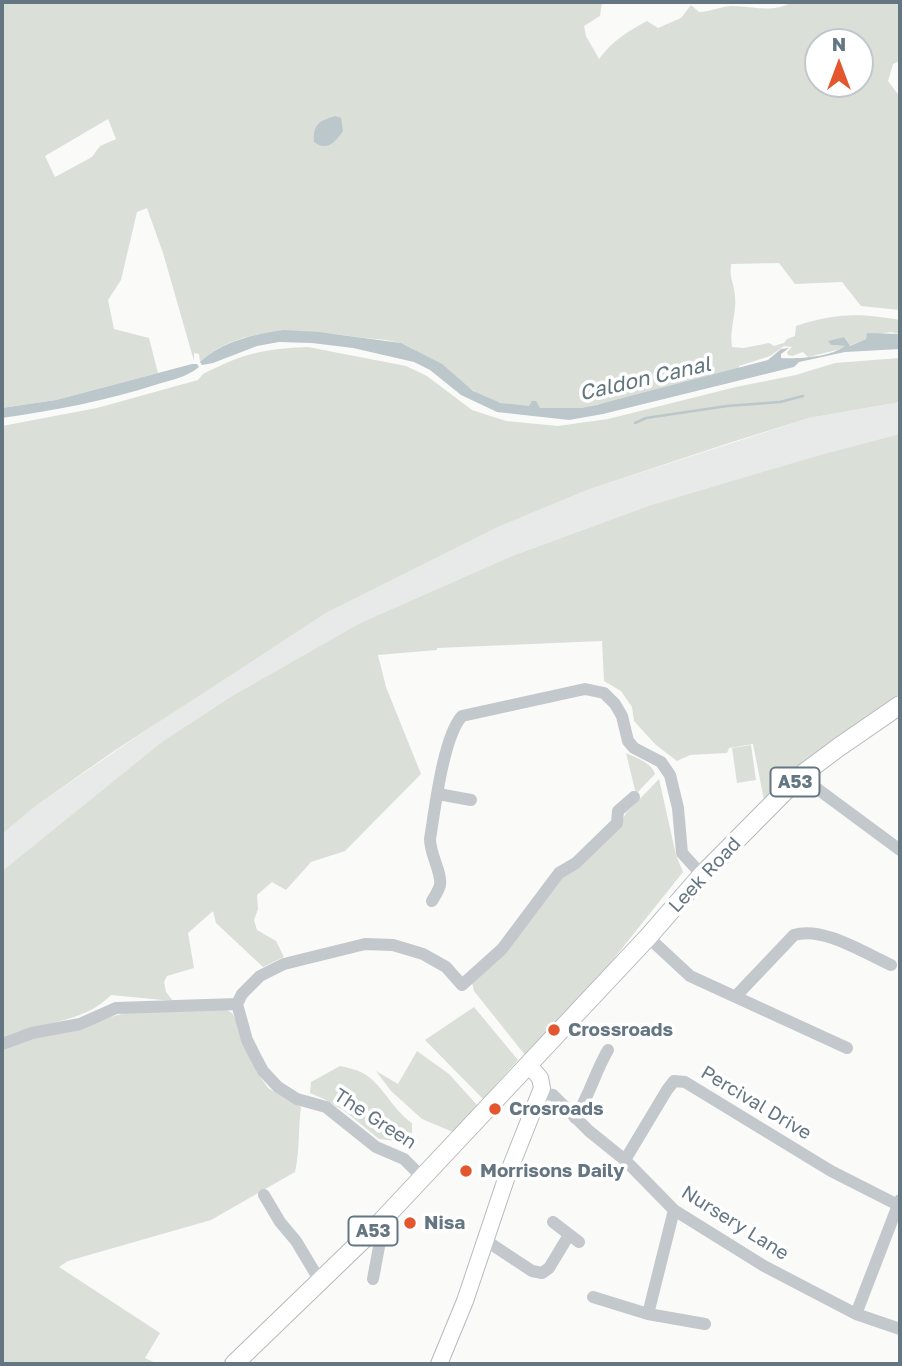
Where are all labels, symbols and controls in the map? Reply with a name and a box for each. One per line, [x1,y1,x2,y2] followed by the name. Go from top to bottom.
[804,28,874,98] north arrow
[832,32,846,55] text: N
[577,352,713,406] water label: Caldon Canal
[770,768,820,796] road number: A53
[664,833,746,917] street label: Leek Road
[568,1019,673,1041] place label: Crossroads
[546,1022,562,1038] marker: Crossroads
[697,1061,815,1145] street label: Percival Drive
[330,1084,420,1154] street label: The Green
[509,1098,604,1120] place label: Crosroads
[487,1101,503,1117] marker: Crosroads
[480,1160,624,1182] place label: Morrisons Daily
[458,1163,474,1179] marker: Morrisons Daily
[677,1181,793,1265] street label: Nursery Lane
[424,1212,465,1234] place label: Nisa
[402,1215,418,1231] marker: Nisa
[348,1216,398,1246] road number: A53

